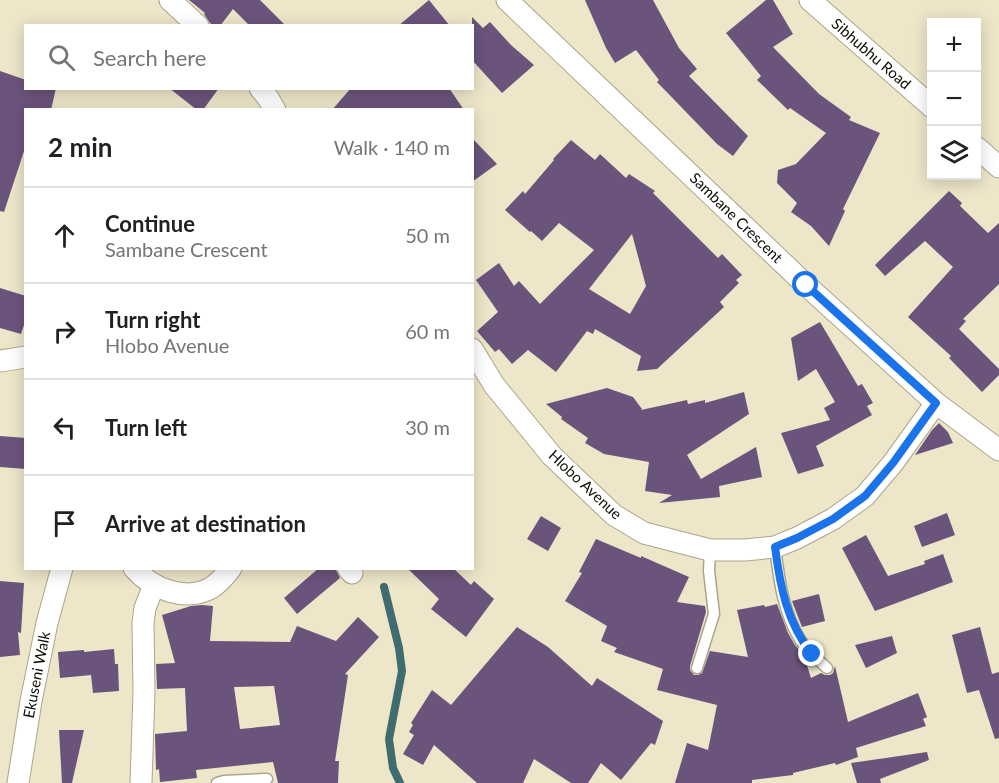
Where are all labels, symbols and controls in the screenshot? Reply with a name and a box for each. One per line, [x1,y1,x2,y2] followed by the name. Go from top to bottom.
[828,14,915,93] street label: Sibhubhu Road
[927,18,981,180] map controls
[927,18,981,72] button: +
[24,24,474,90] search box
[45,41,78,74] icon: search
[93,44,206,71] text: Search here
[927,72,981,126] button: −
[927,126,981,180] button: layers
[48,131,112,163] text: 2 min
[334,135,450,159] text: Walk · 140 m
[687,168,787,267] street label: Sambane Crescent
[105,210,195,237] text: Continue
[48,219,81,252] icon: ahead
[405,223,450,247] text: 50 m
[105,237,268,261] text: Sambane Crescent
[792,271,818,297] route start
[105,306,200,333] text: Turn right
[48,315,81,348] icon: right
[405,319,450,343] text: 60 m
[105,333,229,357] text: Hlobo Avenue
[48,411,81,444] icon: left
[105,414,187,441] text: Turn left
[405,415,450,439] text: 30 m
[545,446,626,523] street label: Hlobo Avenue
[48,507,81,540] icon: arrive
[105,510,306,537] text: Arrive at destination
[19,630,53,720] street label: Ekuseni Walk
[798,640,824,666] route end

